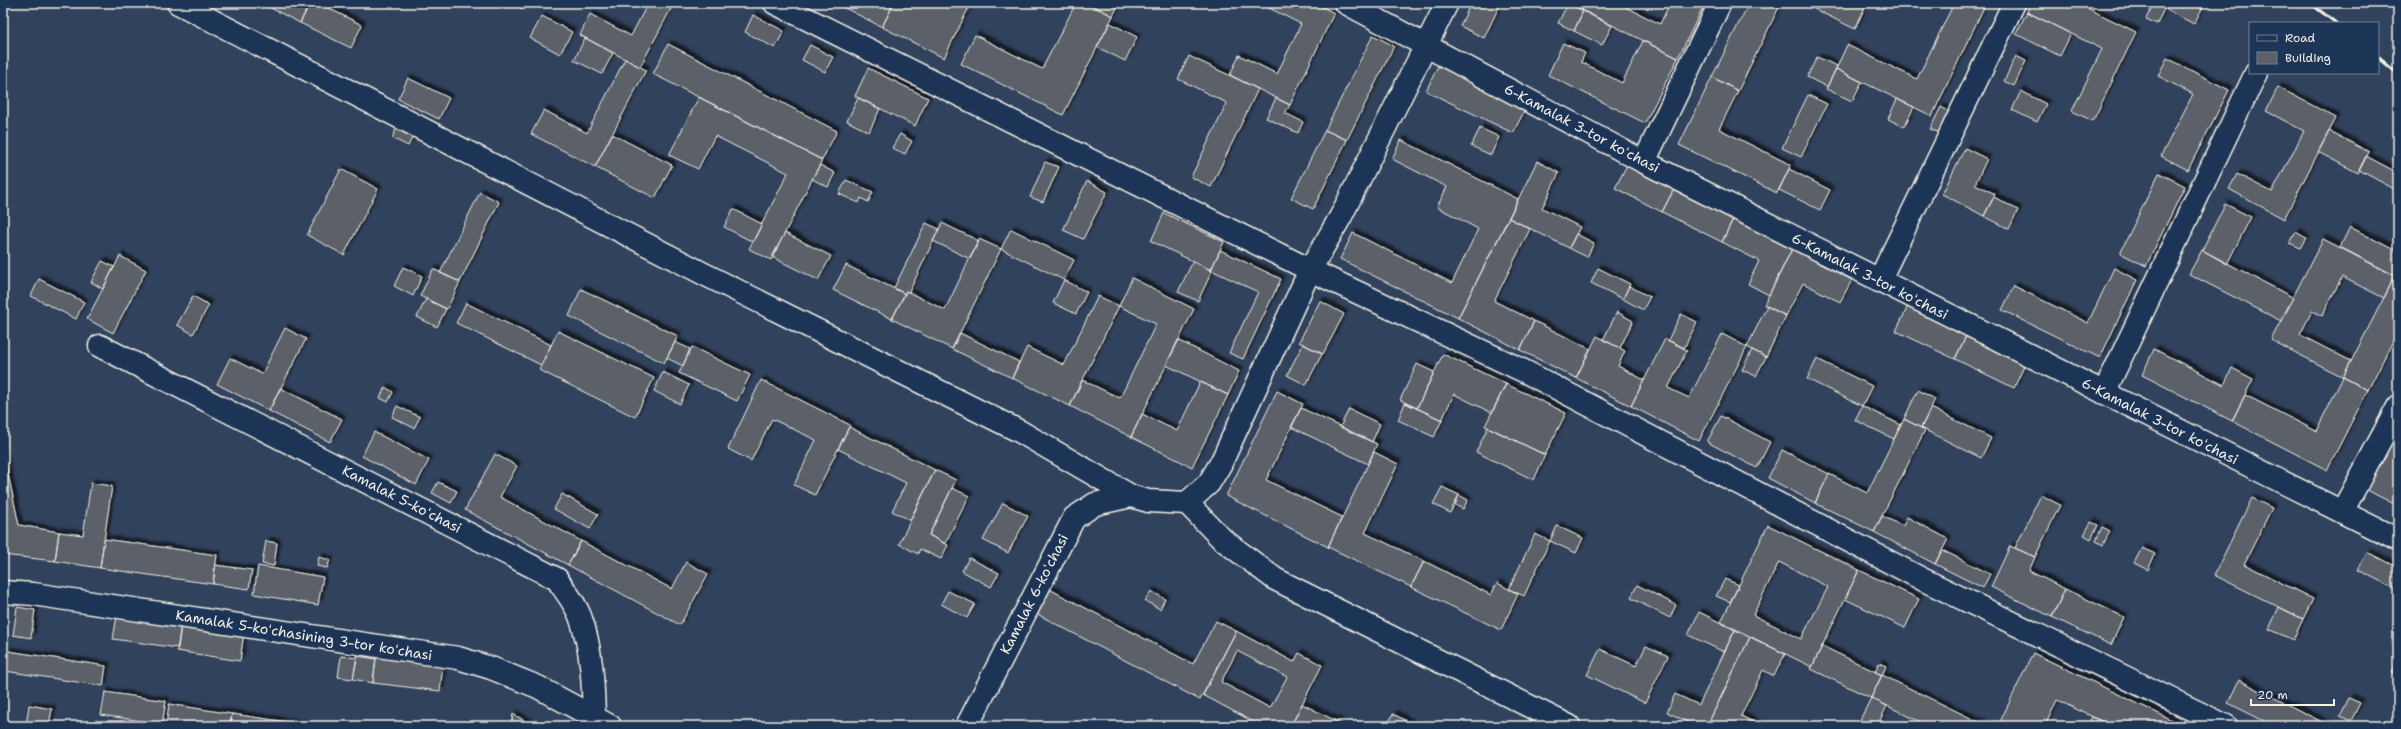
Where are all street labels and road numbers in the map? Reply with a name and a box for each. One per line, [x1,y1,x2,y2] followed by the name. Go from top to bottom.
[1501,79,1663,177] street label: 6-Kamalak 3-tor koʻchasi
[1789,229,1951,323] street label: 6-Kamalak 3-tor koʻchasi
[2079,374,2241,468] street label: 6-Kamalak 3-tor koʻchasi
[339,461,465,537] street label: Kamalak 5-koʻchasi
[996,531,1072,657] street label: Kamalak 6-koʻchasi
[174,606,434,664] street label: Kamalak 5-koʻchasining 3-tor koʻchasi

